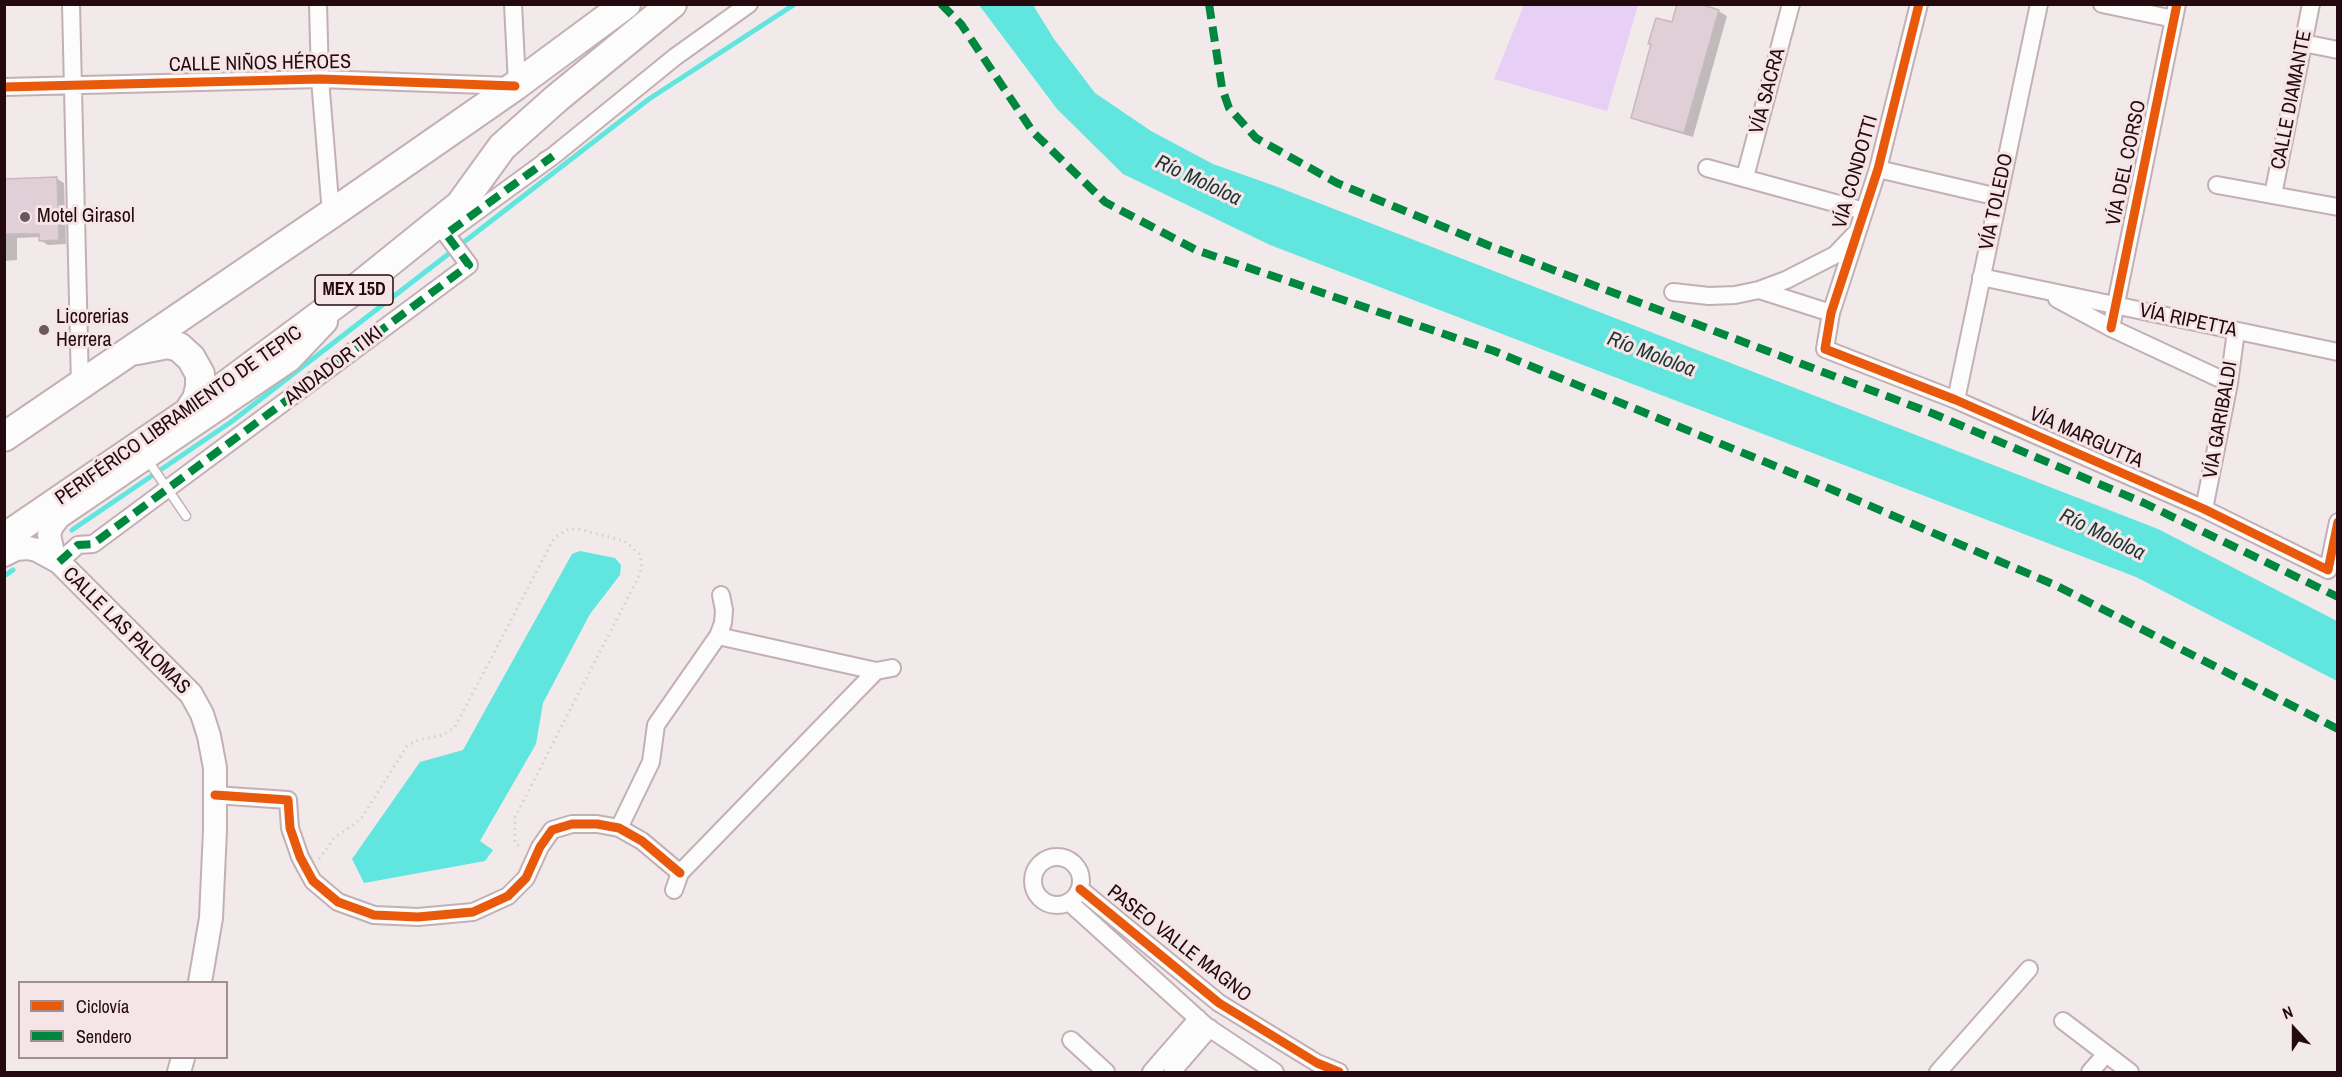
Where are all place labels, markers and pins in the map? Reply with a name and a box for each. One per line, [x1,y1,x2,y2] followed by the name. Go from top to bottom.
[37,205,135,229] place label: Motel Girasol
[18,210,32,224] marker: Motel Girasol
[56,306,129,353] place label: Licorerias Herrera
[37,323,51,337] marker: Licorerias Herrera

